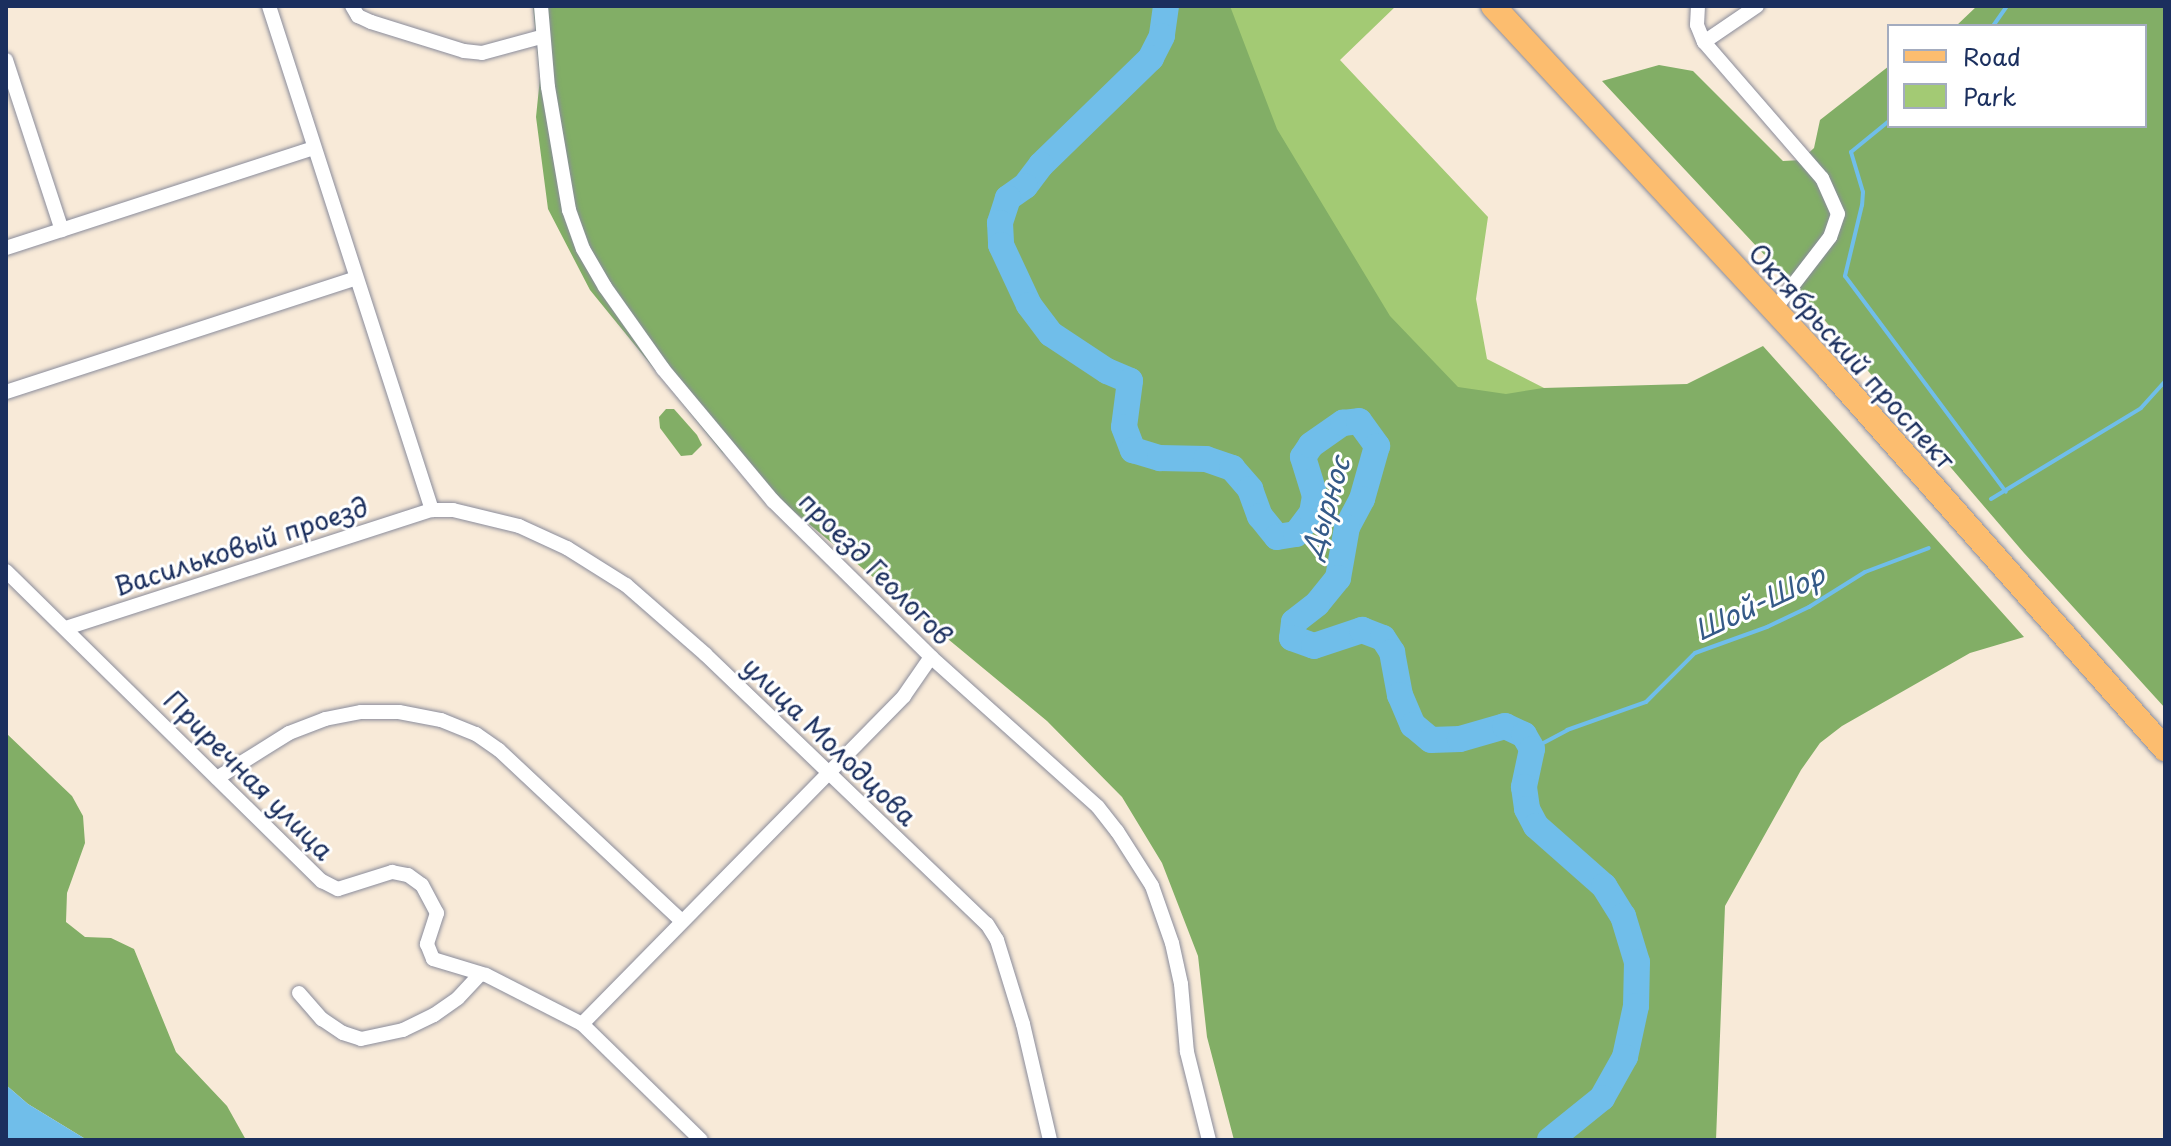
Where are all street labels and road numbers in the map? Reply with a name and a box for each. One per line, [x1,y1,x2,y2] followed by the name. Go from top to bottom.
[1742,237,1962,475] street label: Октябрьский проспект
[793,485,959,651] street label: проезд Геологов
[111,490,371,602] street label: Васильковый проезд
[736,650,924,832] street label: улица Молодцова
[157,683,341,867] street label: Приречная улица

